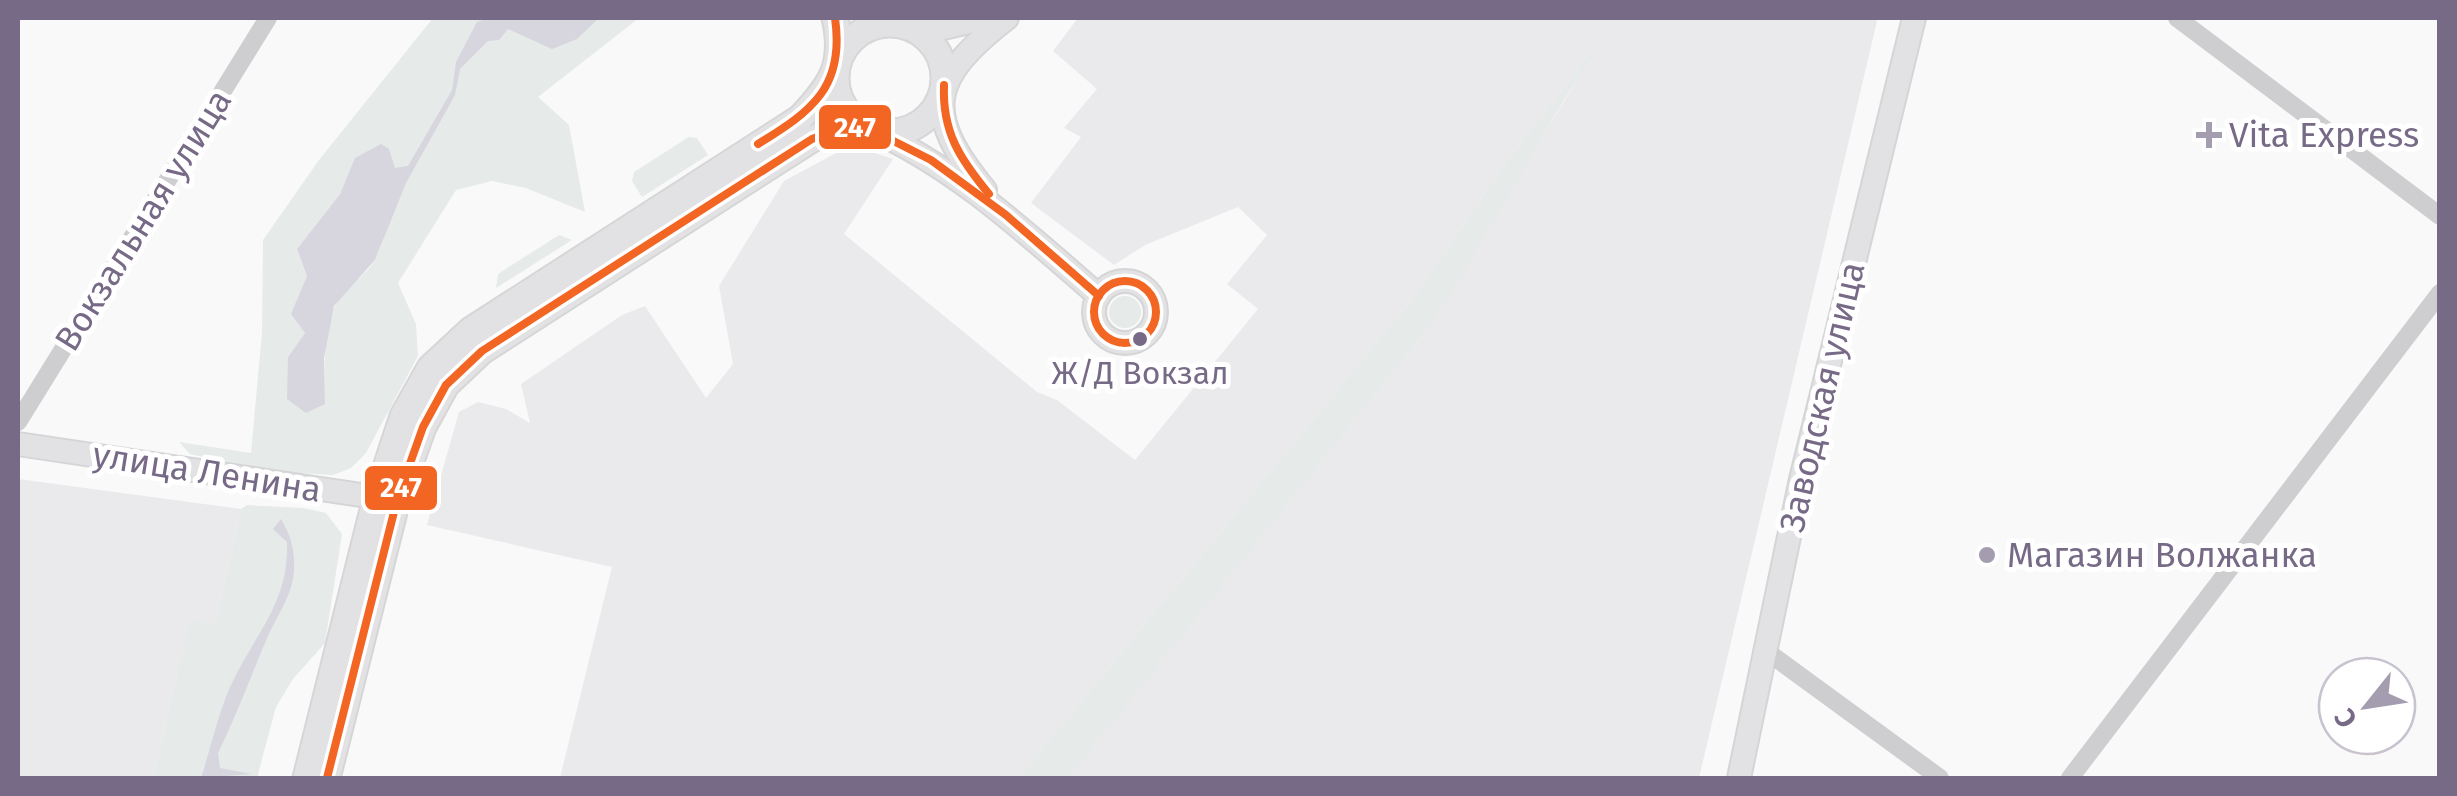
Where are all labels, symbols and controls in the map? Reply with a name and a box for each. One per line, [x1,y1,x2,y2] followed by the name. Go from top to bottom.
[46,82,240,358] street label: Вокзальная улица
[817,103,893,151] line badge: 247
[834,111,876,144] text: 247
[2229,114,2419,156] place label: Vita Express
[2198,124,2220,146] marker: Vita Express
[1771,258,1873,536] street label: Заводская улица
[1130,329,1150,349] marker: Ж/Д Вокзал
[1051,354,1229,392] place label: Ж/Д Вокзал
[90,433,324,511] street label: улица Ленина
[363,464,439,512] line badge: 247
[380,471,422,504] text: 247
[2007,534,2317,576] place label: Магазин Волжанка
[1976,544,1998,566] marker: Магазин Волжанка
[2317,656,2417,756] north arrow
[2327,703,2364,733] text: С

